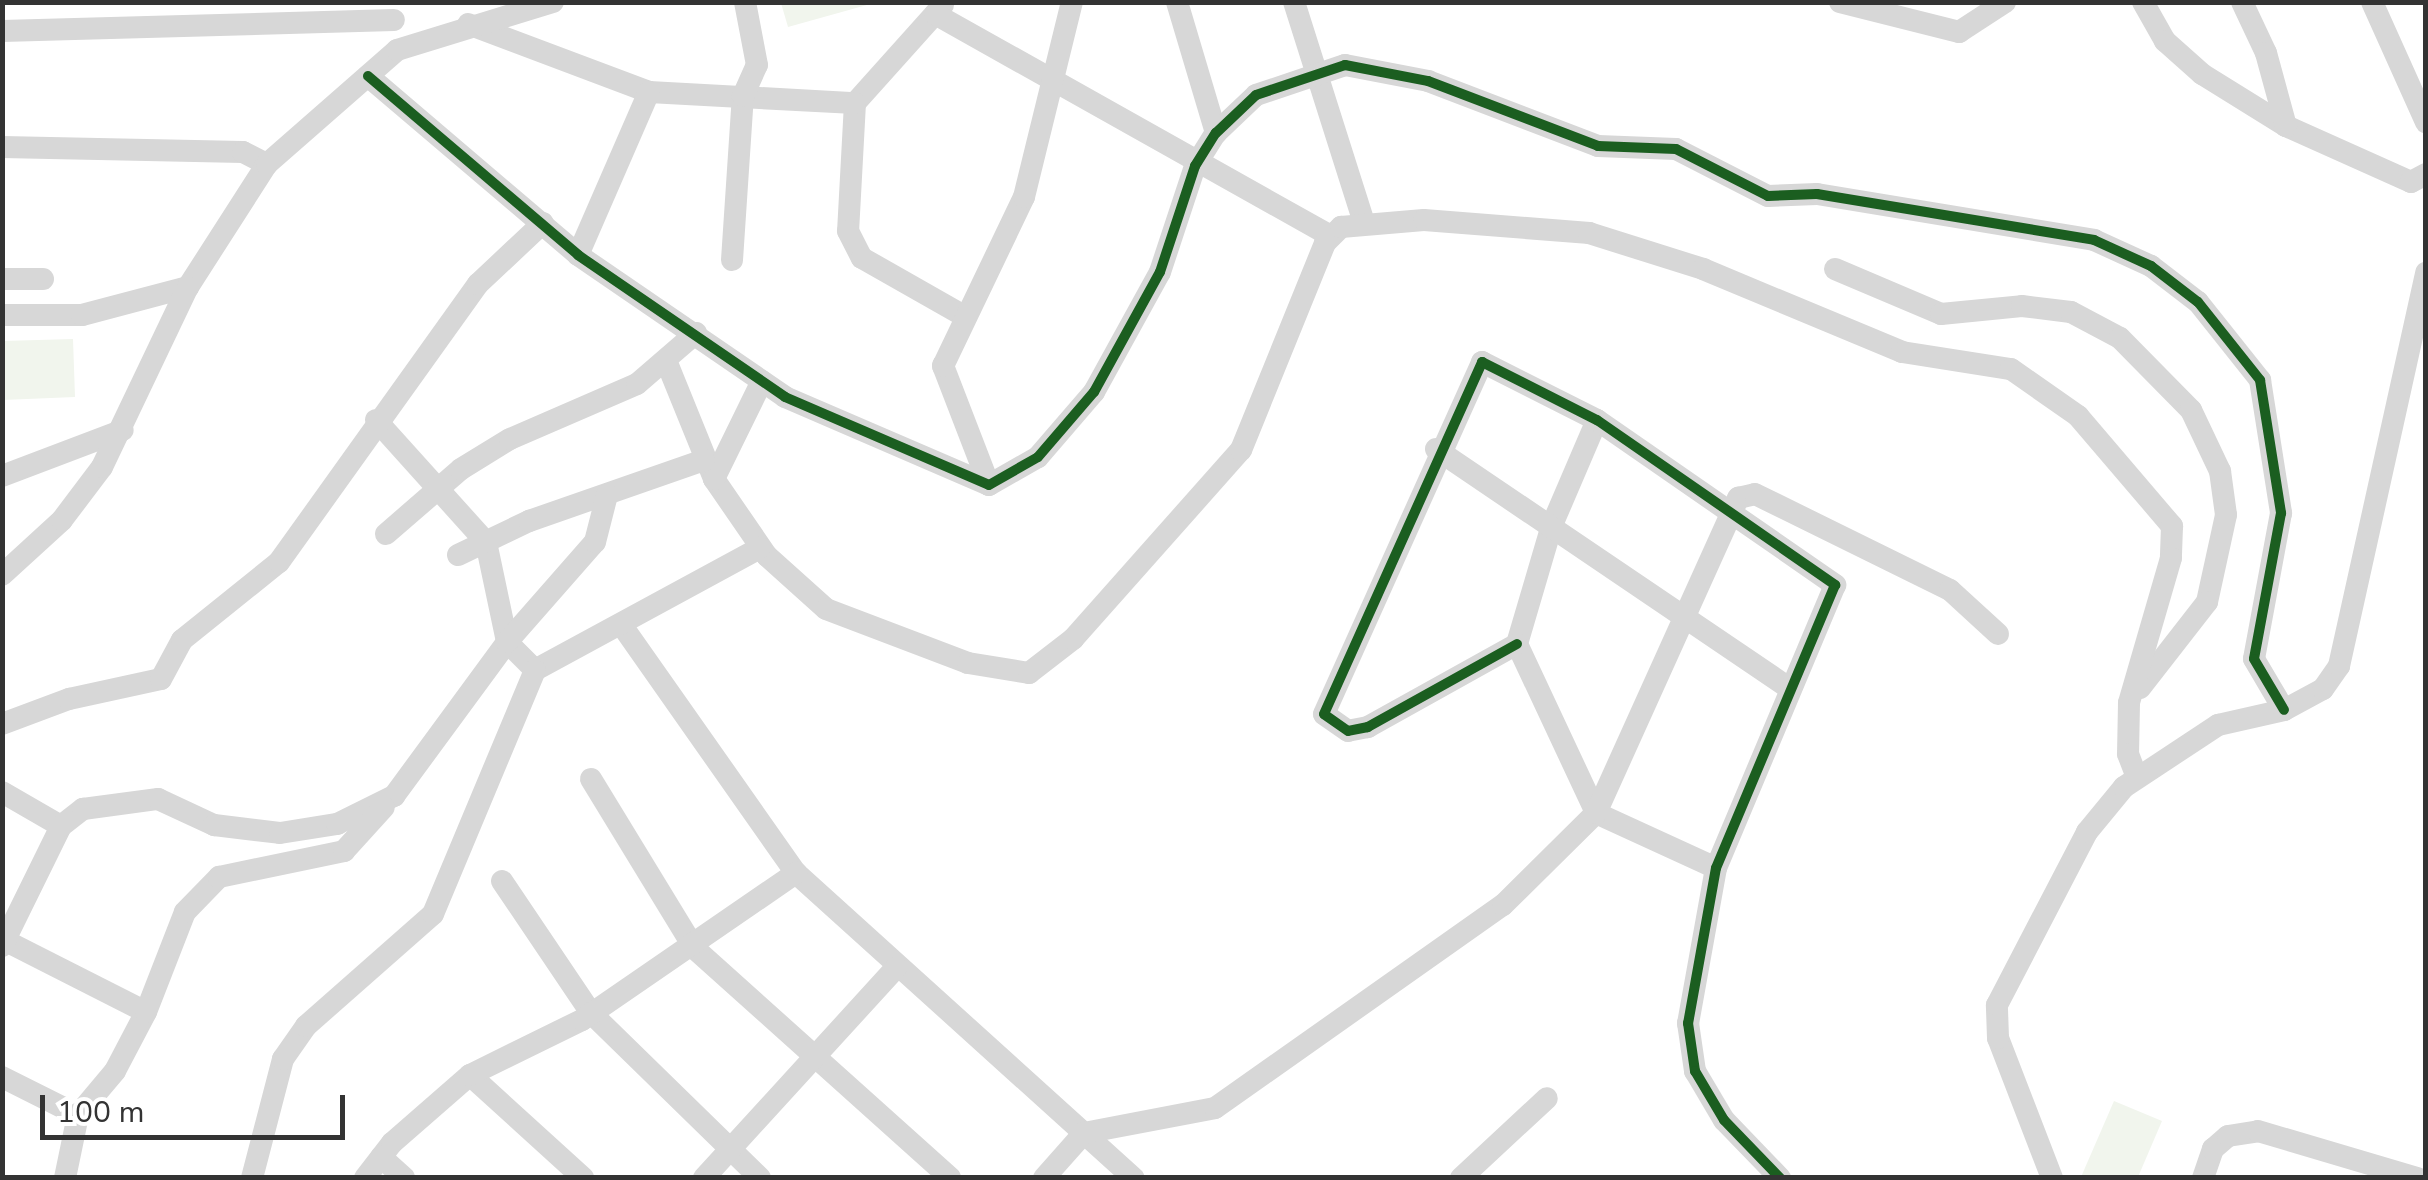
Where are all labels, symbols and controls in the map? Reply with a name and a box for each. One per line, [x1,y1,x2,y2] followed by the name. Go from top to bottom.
[45,1075,350,1137] scale bar
[57,1092,144,1133] text: 100 m

